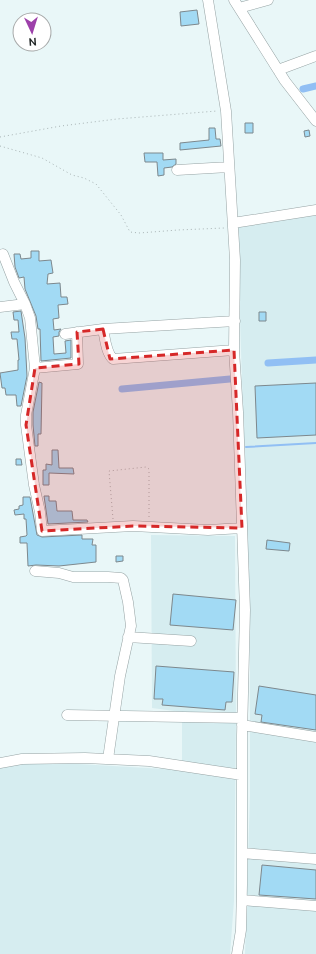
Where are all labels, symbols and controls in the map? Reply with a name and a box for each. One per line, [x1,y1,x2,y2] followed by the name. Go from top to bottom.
[12,12,52,52] north arrow
[28,36,37,48] text: N

